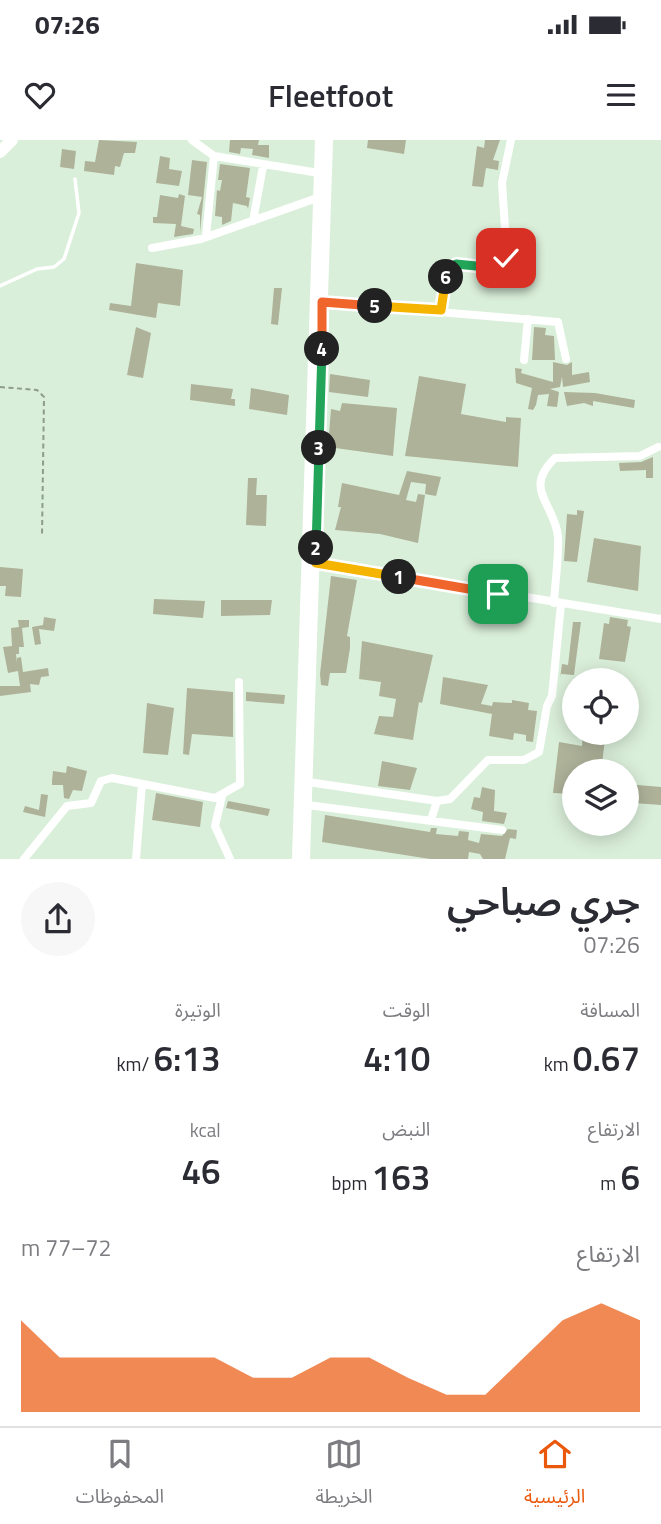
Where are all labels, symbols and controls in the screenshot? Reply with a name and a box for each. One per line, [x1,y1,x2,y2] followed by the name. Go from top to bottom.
[35,5,100,44] text: 07:26
[268,71,393,119] text: Fleetfoot
[21,76,59,114] icon: heart
[602,76,640,114] icon: menu
[476,228,536,288] pin
[487,239,525,277] icon: check
[428,260,464,294] pin: 6
[440,262,451,291] text: 6
[358,288,392,324] pin: 5
[369,291,380,320] text: 5
[304,332,340,367] pin: 4
[316,334,327,363] text: 4
[302,430,336,466] pin: 3
[313,433,324,462] text: 3
[298,530,334,566] pin: 2
[310,533,321,562] text: 2
[382,560,416,594] pin: 1
[393,562,404,591] text: 1
[468,564,528,624] pin
[479,575,517,613] icon: arrive
[562,668,639,836] map controls
[562,668,639,745] button: locate
[562,759,639,836] button: layers
[447,872,640,930] text: جري صباحي
[21,882,95,956] button: share
[583,927,640,962] text: 07:26
[175,995,221,1024] text: الوتيرة
[383,995,430,1024] text: الوقت
[580,995,640,1024] text: المسافة
[154,1031,221,1085] text: 6:13
[363,1031,430,1085] text: 4:10
[573,1031,640,1085] text: 0.67
[116,1049,154,1078] text: /km
[544,1049,573,1078] text: km
[382,1114,430,1143] text: النبض
[588,1114,640,1143] text: الارتفاع
[190,1115,221,1144] text: kcal
[181,1144,221,1198] text: 46
[372,1150,430,1204] text: 163
[620,1150,640,1204] text: 6
[331,1168,372,1197] text: bpm
[600,1168,620,1197] text: m
[21,1230,111,1265] text: 72–77 m
[577,1236,640,1271] text: الارتفاع
[76,1435,164,1517] tab: المحفوظات
[316,1435,373,1517] tab: الخريطة
[524,1435,585,1517] tab: الرئيسية

